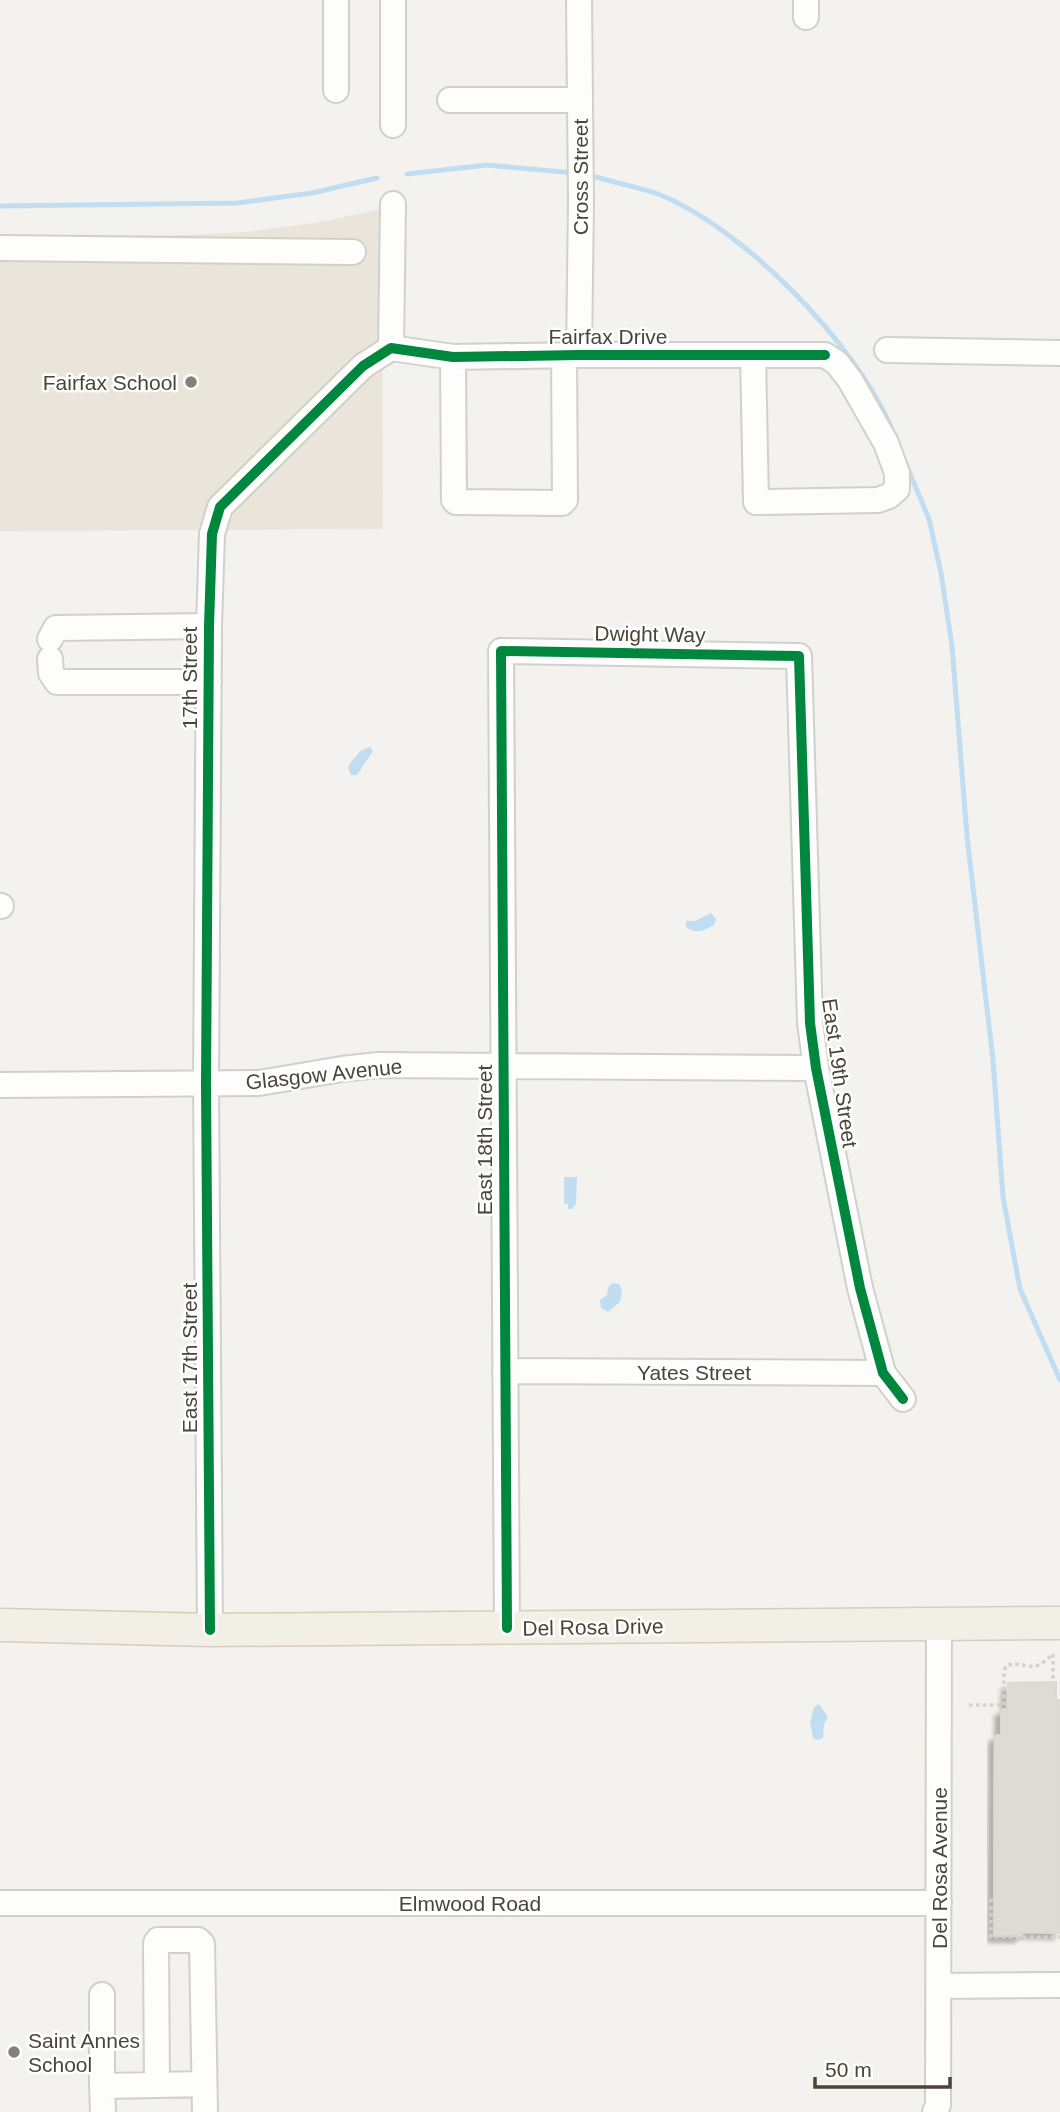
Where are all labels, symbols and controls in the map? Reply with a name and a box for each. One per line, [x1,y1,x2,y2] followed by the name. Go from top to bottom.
[569,118,592,235] street label: Cross Street
[548,325,668,348] street label: Fairfax Drive
[43,371,177,394] place label: Fairfax School
[183,374,199,390] marker: Fairfax School
[594,622,706,646] street label: Dwight Way
[178,626,201,729] street label: 17th Street
[818,997,862,1149] street label: East 19th Street
[245,1054,403,1094] street label: Glasgow Avenue
[473,1065,496,1215] street label: East 18th Street
[178,1283,201,1433] street label: East 17th Street
[637,1361,751,1384] street label: Yates Street
[522,1614,664,1640] street label: Del Rosa Drive
[928,1787,951,1949] street label: Del Rosa Avenue
[399,1892,541,1915] street label: Elmwood Road
[28,2029,140,2076] place label: Saint Annes School
[6,2044,22,2060] marker: Saint Annes School
[815,2046,950,2090] scale bar
[825,2058,872,2081] text: 50 m

